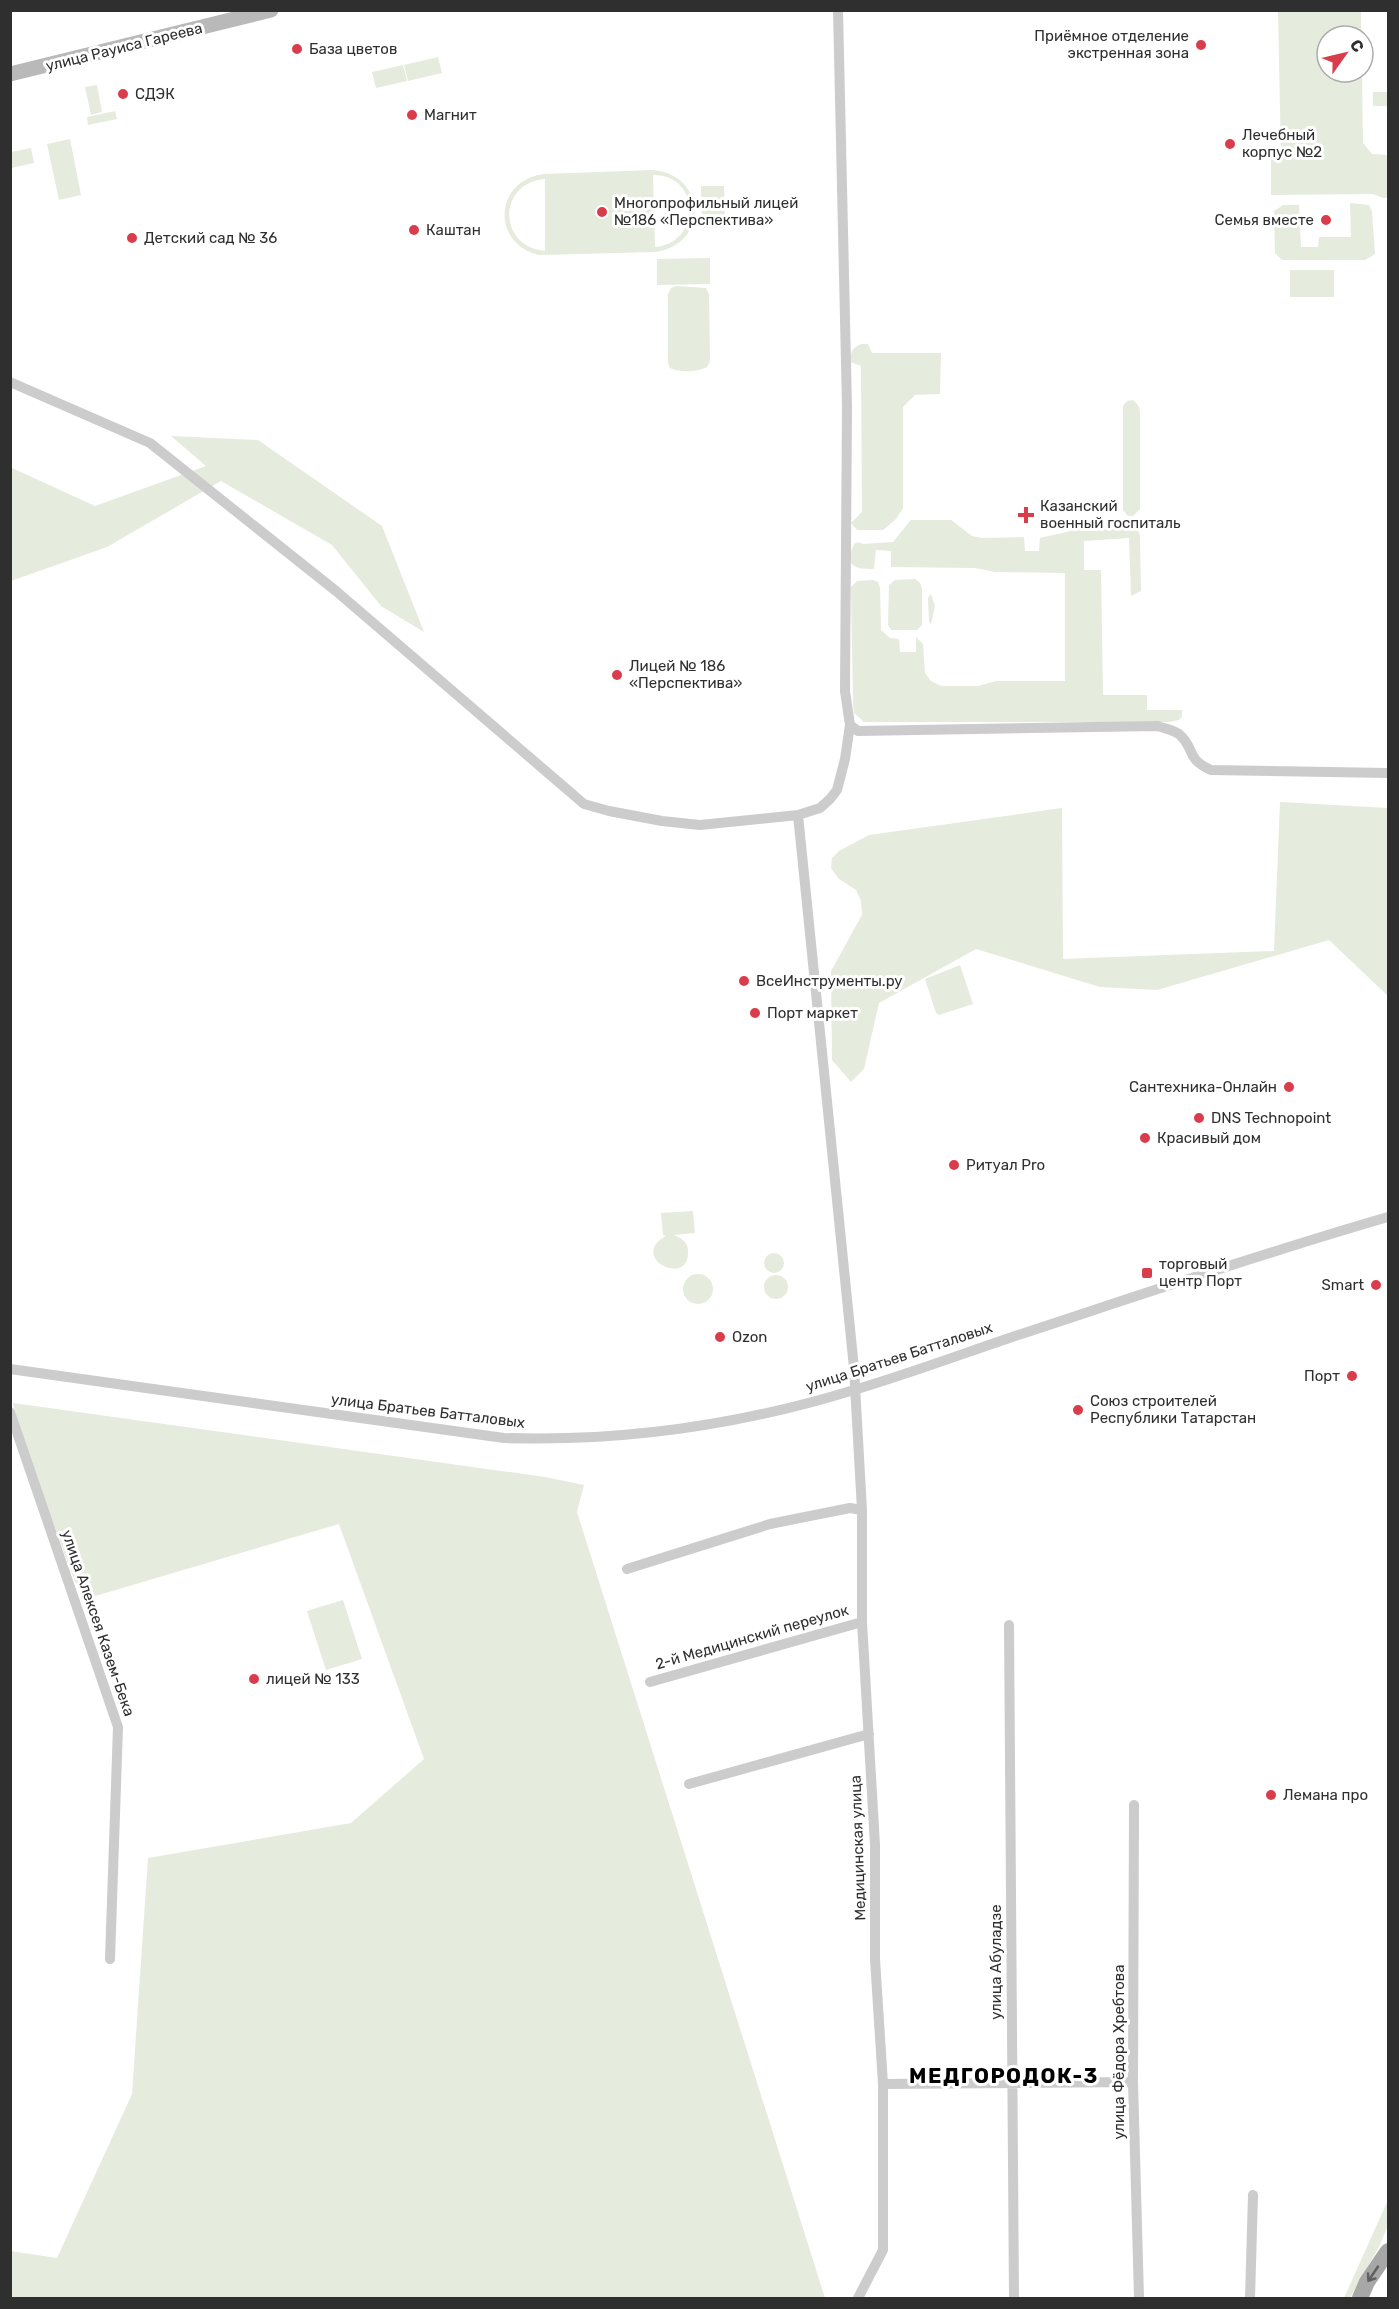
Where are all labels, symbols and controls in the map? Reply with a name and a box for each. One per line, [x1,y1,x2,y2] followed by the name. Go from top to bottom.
[44,19,204,75] street label: улица Рауиса Гареева
[1315,24,1375,84] north arrow
[1034,27,1189,62] place label: Приёмное отделение экстренная зона
[1346,36,1368,56] text: С
[1194,38,1208,52] marker: Приёмное отделение экстренная зона
[309,40,397,58] place label: База цветов
[290,42,304,56] marker: База цветов
[135,85,175,103] place label: СДЭК
[116,87,130,101] marker: СДЭК
[424,106,477,124] place label: Магнит
[405,108,419,122] marker: Магнит
[1242,126,1322,161] place label: Лечебный корпус №2
[1223,137,1237,151] marker: Лечебный корпус №2
[614,194,798,229] place label: Многопрофильный лицей №186 «Перспектива»
[595,205,609,219] marker: Многопрофильный лицей №186 «Перспектива»
[1215,211,1314,229] place label: Семья вместе
[1319,213,1333,227] marker: Семья вместе
[426,221,481,239] place label: Каштан
[407,223,421,237] marker: Каштан
[144,229,277,247] place label: Детский сад № 36
[125,231,139,245] marker: Детский сад № 36
[1040,497,1181,532] place label: Казанский военный госпиталь
[1017,506,1035,524] marker: Казанский военный госпиталь
[629,657,742,692] place label: Лицей № 186 «Перспектива»
[610,668,624,682] marker: Лицей № 186 «Перспектива»
[756,972,903,990] place label: ВсеИнструменты.ру
[737,974,751,988] marker: ВсеИнструменты.ру
[767,1004,858,1022] place label: Порт маркет
[748,1006,762,1020] marker: Порт маркет
[1129,1078,1277,1096] place label: Сантехника-Онлайн
[1282,1080,1296,1094] marker: Сантехника-Онлайн
[1211,1109,1331,1127] place label: DNS Technopoint
[1192,1111,1206,1125] marker: DNS Technopoint
[1157,1129,1261,1147] place label: Красивый дом
[1138,1131,1152,1145] marker: Красивый дом
[966,1156,1045,1174] place label: Ритуал Pro
[947,1158,961,1172] marker: Ритуал Pro
[1159,1255,1242,1290] place label: торговый центр Порт
[1140,1266,1154,1280] marker: торговый центр Порт
[1321,1276,1364,1294] place label: Smart
[1369,1278,1383,1292] marker: Smart
[803,1318,995,1396] street label: улица Братьев Батталовых
[732,1328,767,1346] place label: Ozon
[713,1330,727,1344] marker: Ozon
[1304,1367,1340,1385] place label: Порт
[1345,1369,1359,1383] marker: Порт
[330,1390,526,1432] street label: улица Братьев Батталовых
[1090,1392,1256,1427] place label: Союз строителей Республики Татарстан
[1071,1403,1085,1417] marker: Союз строителей Республики Татарстан
[58,1527,138,1719] street label: улица Алексея Казем-Бека
[653,1601,851,1673] street label: 2-й Медицинский переулок
[266,1670,360,1688] place label: лицей № 133
[247,1672,261,1686] marker: лицей № 133
[846,1775,870,1921] street label: Медицинская улица
[1283,1786,1368,1804] place label: Лемана про
[1264,1788,1278,1802] marker: Лемана про
[987,1904,1005,2020] street label: улица Абуладзе
[1110,1964,1128,2140] street label: улица Фёдора Хребтова
[909,2063,1099,2088] district label: МЕДГОРОДОК-3
[1367,2265,1379,2282] one-way arrow

